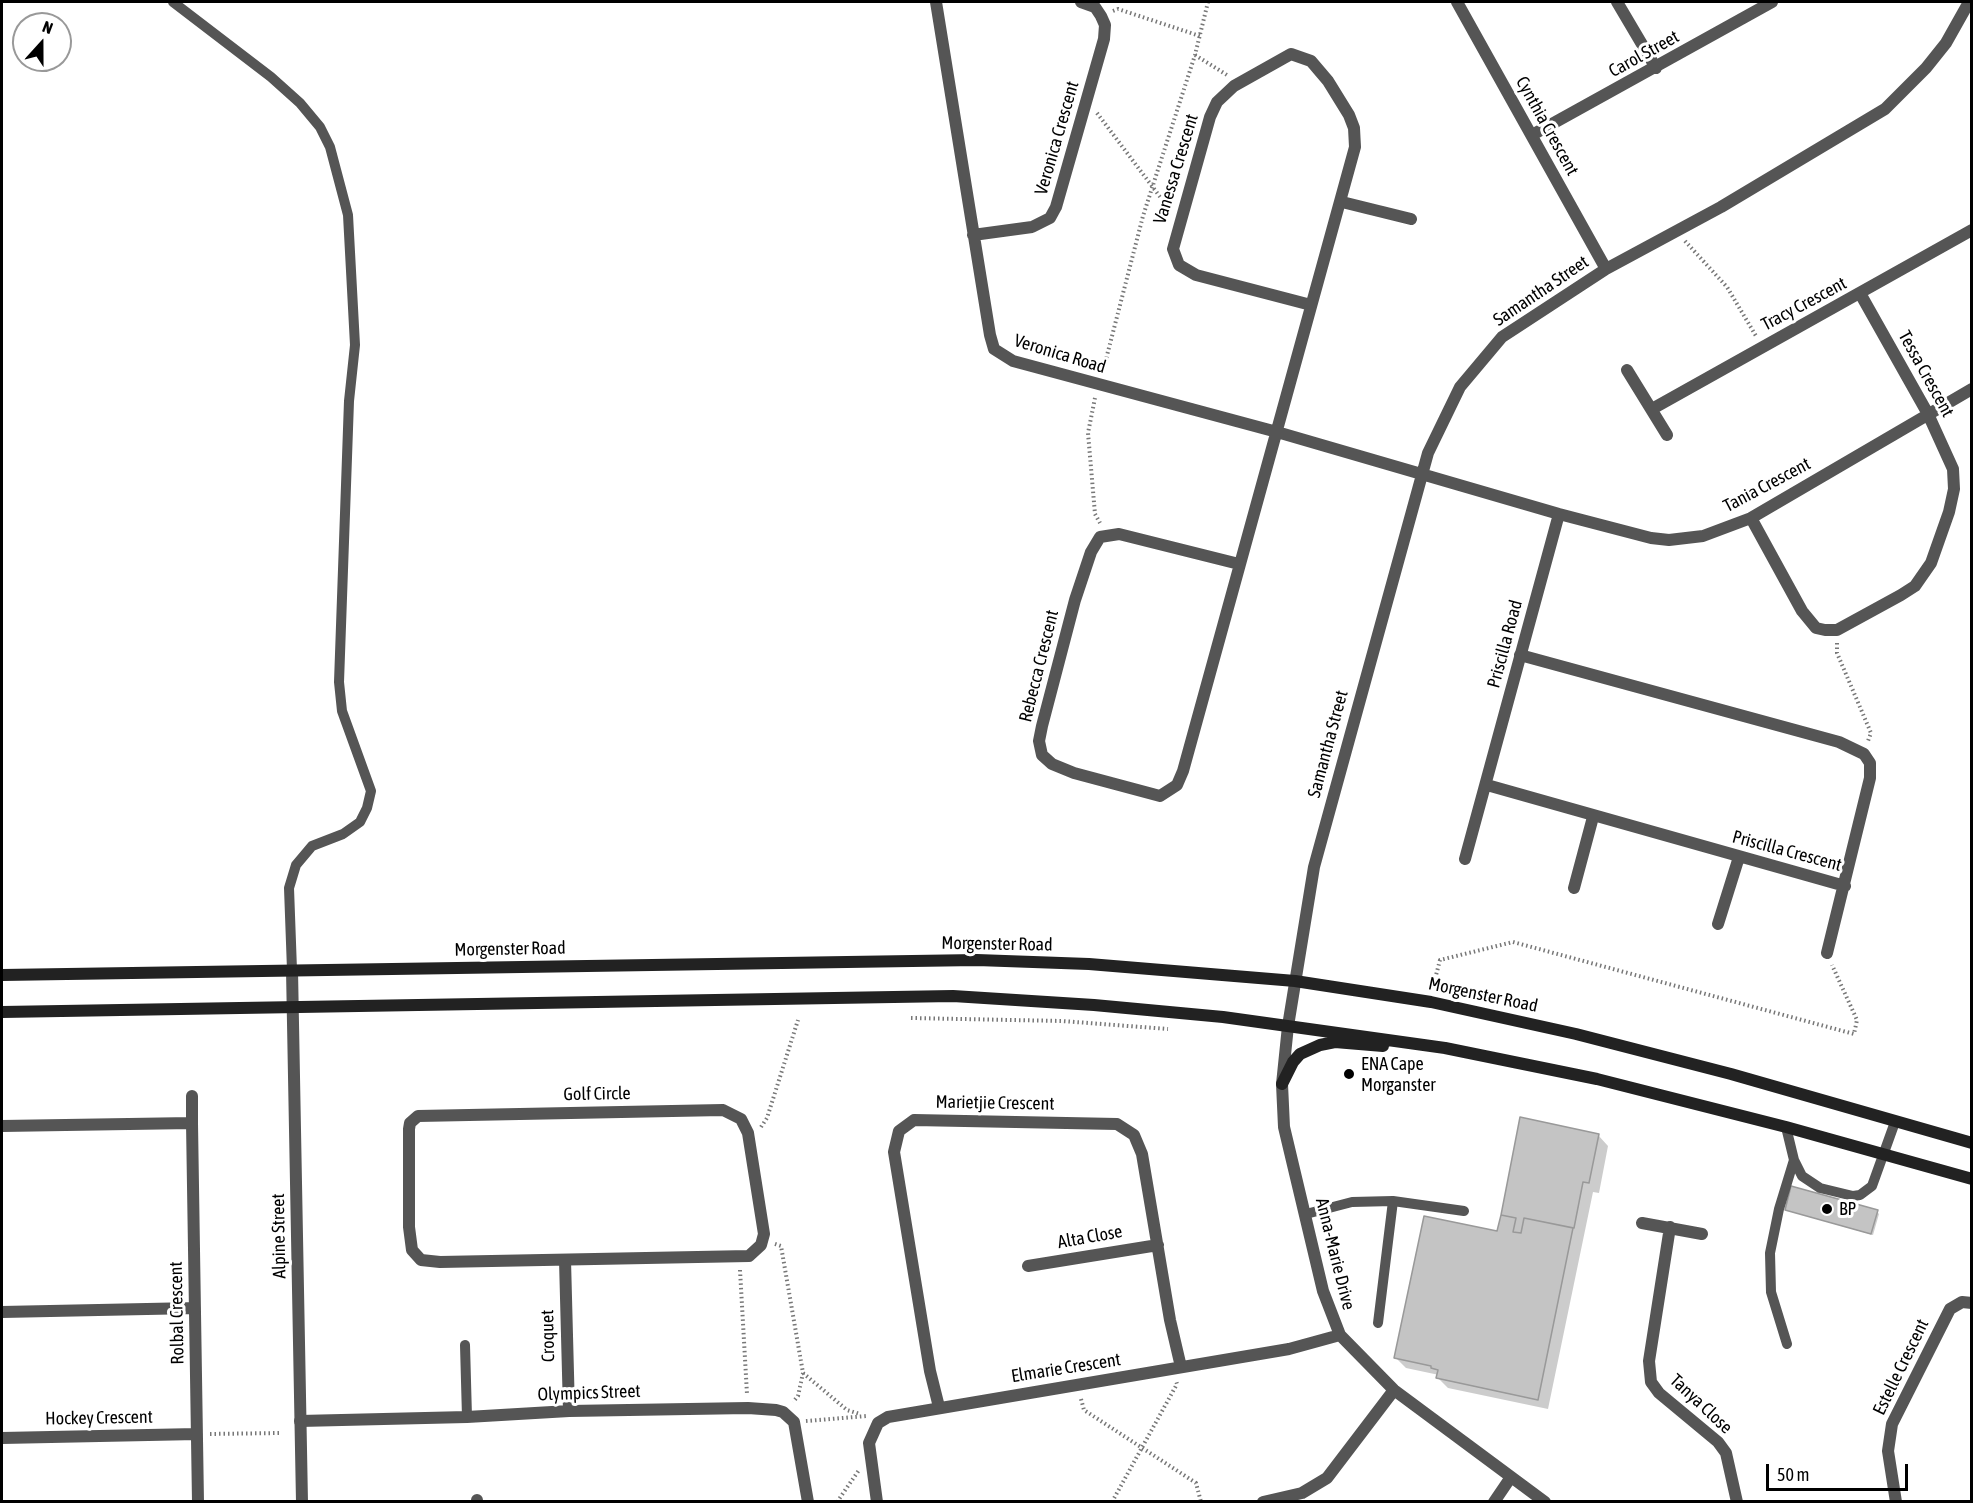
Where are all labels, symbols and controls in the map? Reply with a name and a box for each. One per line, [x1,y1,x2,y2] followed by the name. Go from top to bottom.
[12,12,72,72] north arrow
[40,17,55,37] text: N
[1605,26,1683,82] street label: Carol Street
[1511,73,1583,179] street label: Cynthia Crescent
[1030,79,1084,197] street label: Veronica Crescent
[1149,111,1203,227] street label: Vanessa Crescent
[1489,251,1593,331] street label: Samantha Street
[1758,273,1850,335] street label: Tracy Crescent
[1893,327,1959,421] street label: Tessa Crescent
[1011,330,1109,378] street label: Veronica Road
[1720,453,1814,517] street label: Tania Crescent
[1483,598,1527,690] street label: Priscilla Road
[1015,608,1063,724] street label: Rebecca Crescent
[1303,688,1353,800] street label: Samantha Street
[1730,826,1844,876] street label: Priscilla Crescent
[941,932,1053,956] street label: Morgenster Road
[454,937,566,961] street label: Morgenster Road
[1426,973,1540,1017] street label: Morgenster Road
[1361,1053,1436,1096] place label: ENA Cape Morganster
[1342,1067,1356,1081] marker: ENA Cape Morganster
[563,1083,631,1105] street label: Golf Circle
[935,1091,1055,1115] street label: Marietjie Crescent
[267,1193,291,1279] street label: Alpine Street
[1311,1196,1359,1312] street label: Anna-Marie Drive
[1839,1198,1856,1220] place label: BP
[1820,1202,1834,1216] marker: BP
[1056,1221,1124,1253] street label: Alta Close
[165,1261,189,1365] street label: Rolbal Crescent
[537,1310,559,1362] street label: Croquet
[1869,1316,1933,1418] street label: Estelle Crescent
[1010,1349,1122,1387] street label: Elmarie Crescent
[1665,1370,1737,1438] street label: Tanya Close
[537,1380,641,1406] street label: Olympics Street
[45,1406,153,1430] street label: Hockey Crescent
[1769,1452,1912,1490] scale bar
[1777,1464,1809,1485] text: 50 m

